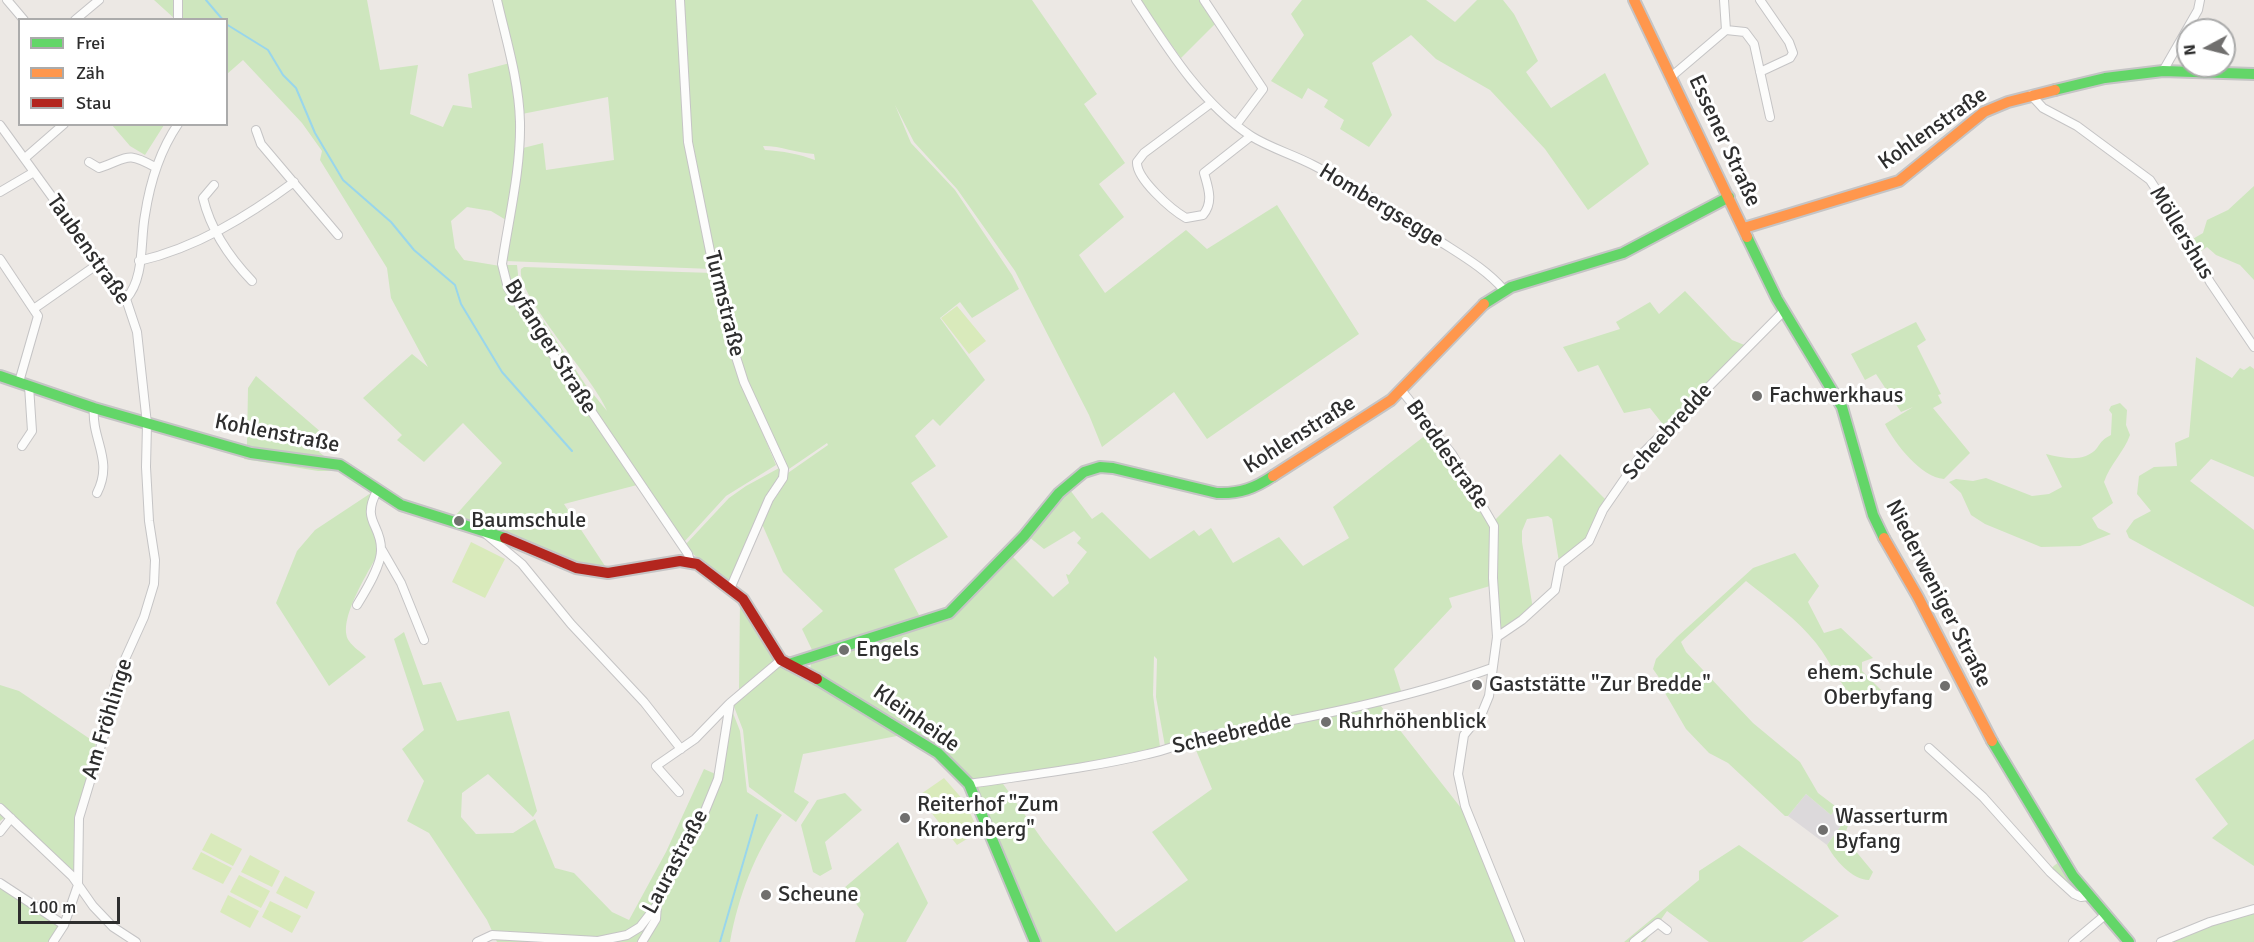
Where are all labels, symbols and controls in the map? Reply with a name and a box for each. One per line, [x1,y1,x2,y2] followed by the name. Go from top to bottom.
[18,18,228,126] legend
[2176,18,2236,78] north arrow
[76,32,105,54] text: Frei
[2180,43,2201,57] text: N
[76,62,105,84] text: Zäh
[1682,71,1766,211] street label: Essener Straße
[1874,82,1992,176] street label: Kohlenstraße
[76,92,111,114] text: Stau
[1314,158,1448,254] street label: Hombergsegge
[2143,182,2219,284] street label: Möllershus
[40,190,136,310] street label: Taubenstraße
[698,248,750,360] street label: Turmstraße
[498,275,602,419] street label: Byfanger Straße
[1618,378,1718,486] street label: Scheebredde
[1769,383,1903,409] place label: Fachwerkhaus
[1750,389,1764,403] marker: Fachwerkhaus
[1239,390,1361,480] street label: Kohlenstraße
[1400,395,1494,515] street label: Breddestraße
[212,409,342,459] street label: Kohlenstraße
[1879,496,1997,692] street label: Niederweniger Straße
[471,508,586,534] place label: Baumschule
[452,514,466,528] marker: Baumschule
[856,637,919,663] place label: Engels
[837,643,851,657] marker: Engels
[77,655,139,783] street label: Am Fröhlinge
[1807,660,1933,712] place label: ehem. Schule Oberbyfang
[1489,672,1711,698] place label: Gaststätte "Zur Bredde"
[1470,678,1484,692] marker: Gaststätte "Zur Bredde"
[1938,679,1952,693] marker: ehem. Schule Oberbyfang
[867,680,965,758] street label: Kleinheide
[1170,708,1294,760] street label: Scheebredde
[1338,709,1487,735] place label: Ruhrhöhenblick
[1319,715,1333,729] marker: Ruhrhöhenblick
[917,792,1059,843] place label: Reiterhof "Zum Kronenberg"
[1835,804,1948,855] place label: Wasserturm Byfang
[637,805,715,919] street label: Laurastraße
[898,811,912,825] marker: Reiterhof "Zum Kronenberg"
[1816,823,1830,837] marker: Wasserturm Byfang
[778,882,859,908] place label: Scheune
[21,885,123,923] scale bar
[759,888,773,902] marker: Scheune
[29,896,76,918] text: 100 m

